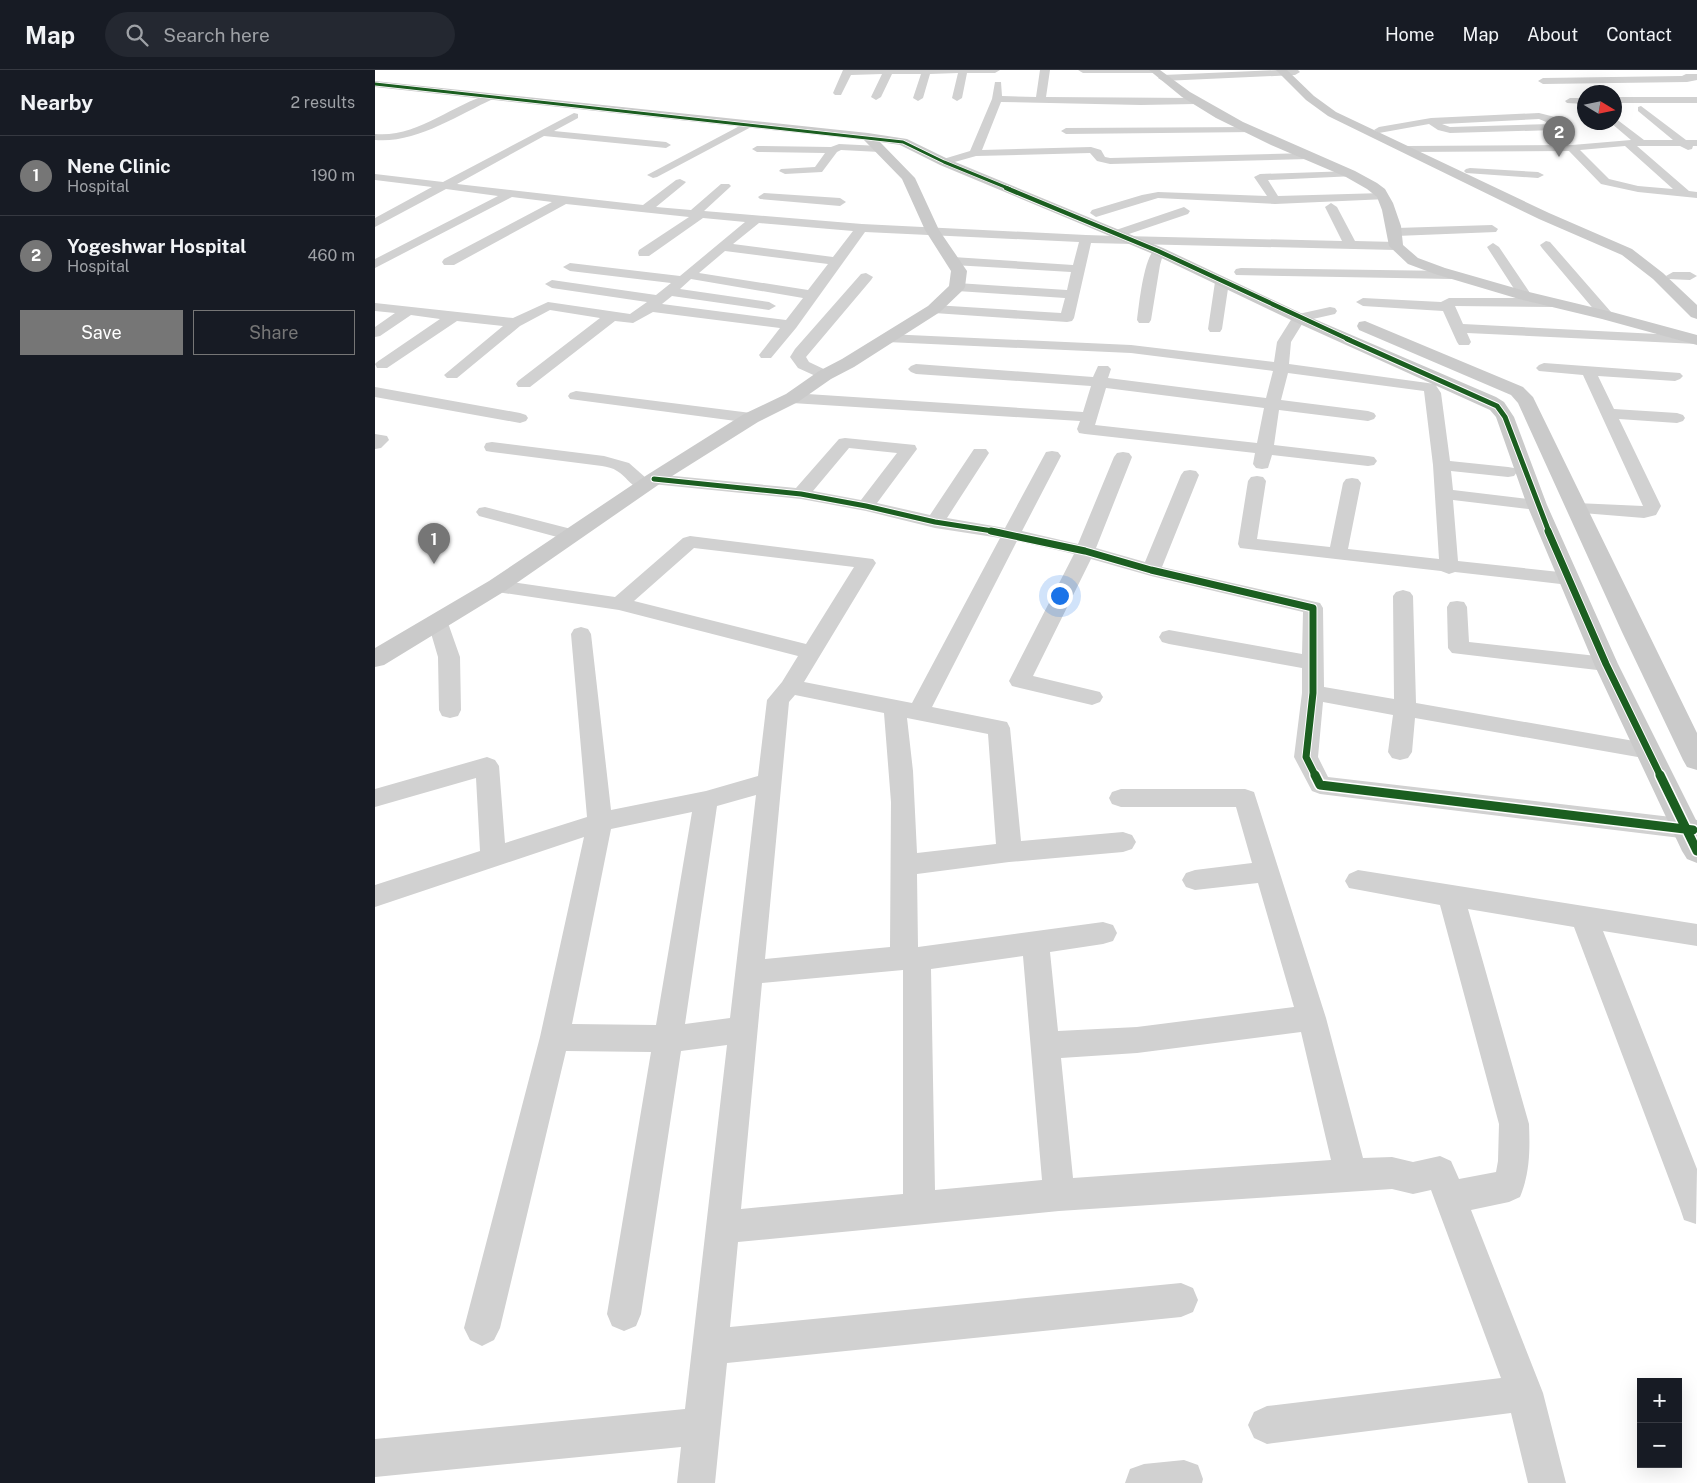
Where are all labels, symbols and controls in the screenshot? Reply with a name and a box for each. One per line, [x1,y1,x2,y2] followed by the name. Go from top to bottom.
[105,12,455,57] search box
[25,21,75,49] text: Map
[123,21,151,49] icon: search
[163,24,270,46] text: Search here
[1385,24,1435,45] text: Home
[1463,24,1499,45] text: Map
[1527,24,1578,45] text: About
[1606,24,1672,45] text: Contact
[1577,85,1622,130] north arrow
[20,90,93,115] text: Nearby
[290,93,355,112] text: 2 results
[1543,116,1575,157] pin: 2
[67,155,171,177] text: Nene Clinic
[33,166,39,185] text: 1
[311,166,355,185] text: 190 m
[67,177,130,196] text: Hospital
[67,235,247,257] text: Yogeshwar Hospital
[31,246,41,265] text: 2
[308,246,355,265] text: 460 m
[67,257,130,276] text: Hospital
[20,310,183,355] button: Save
[193,310,355,355] button: Share
[418,523,450,564] pin: 1
[1047,583,1073,609] your location
[1637,1378,1682,1468] map controls
[1637,1378,1682,1423] button: +
[1637,1423,1682,1468] button: −

